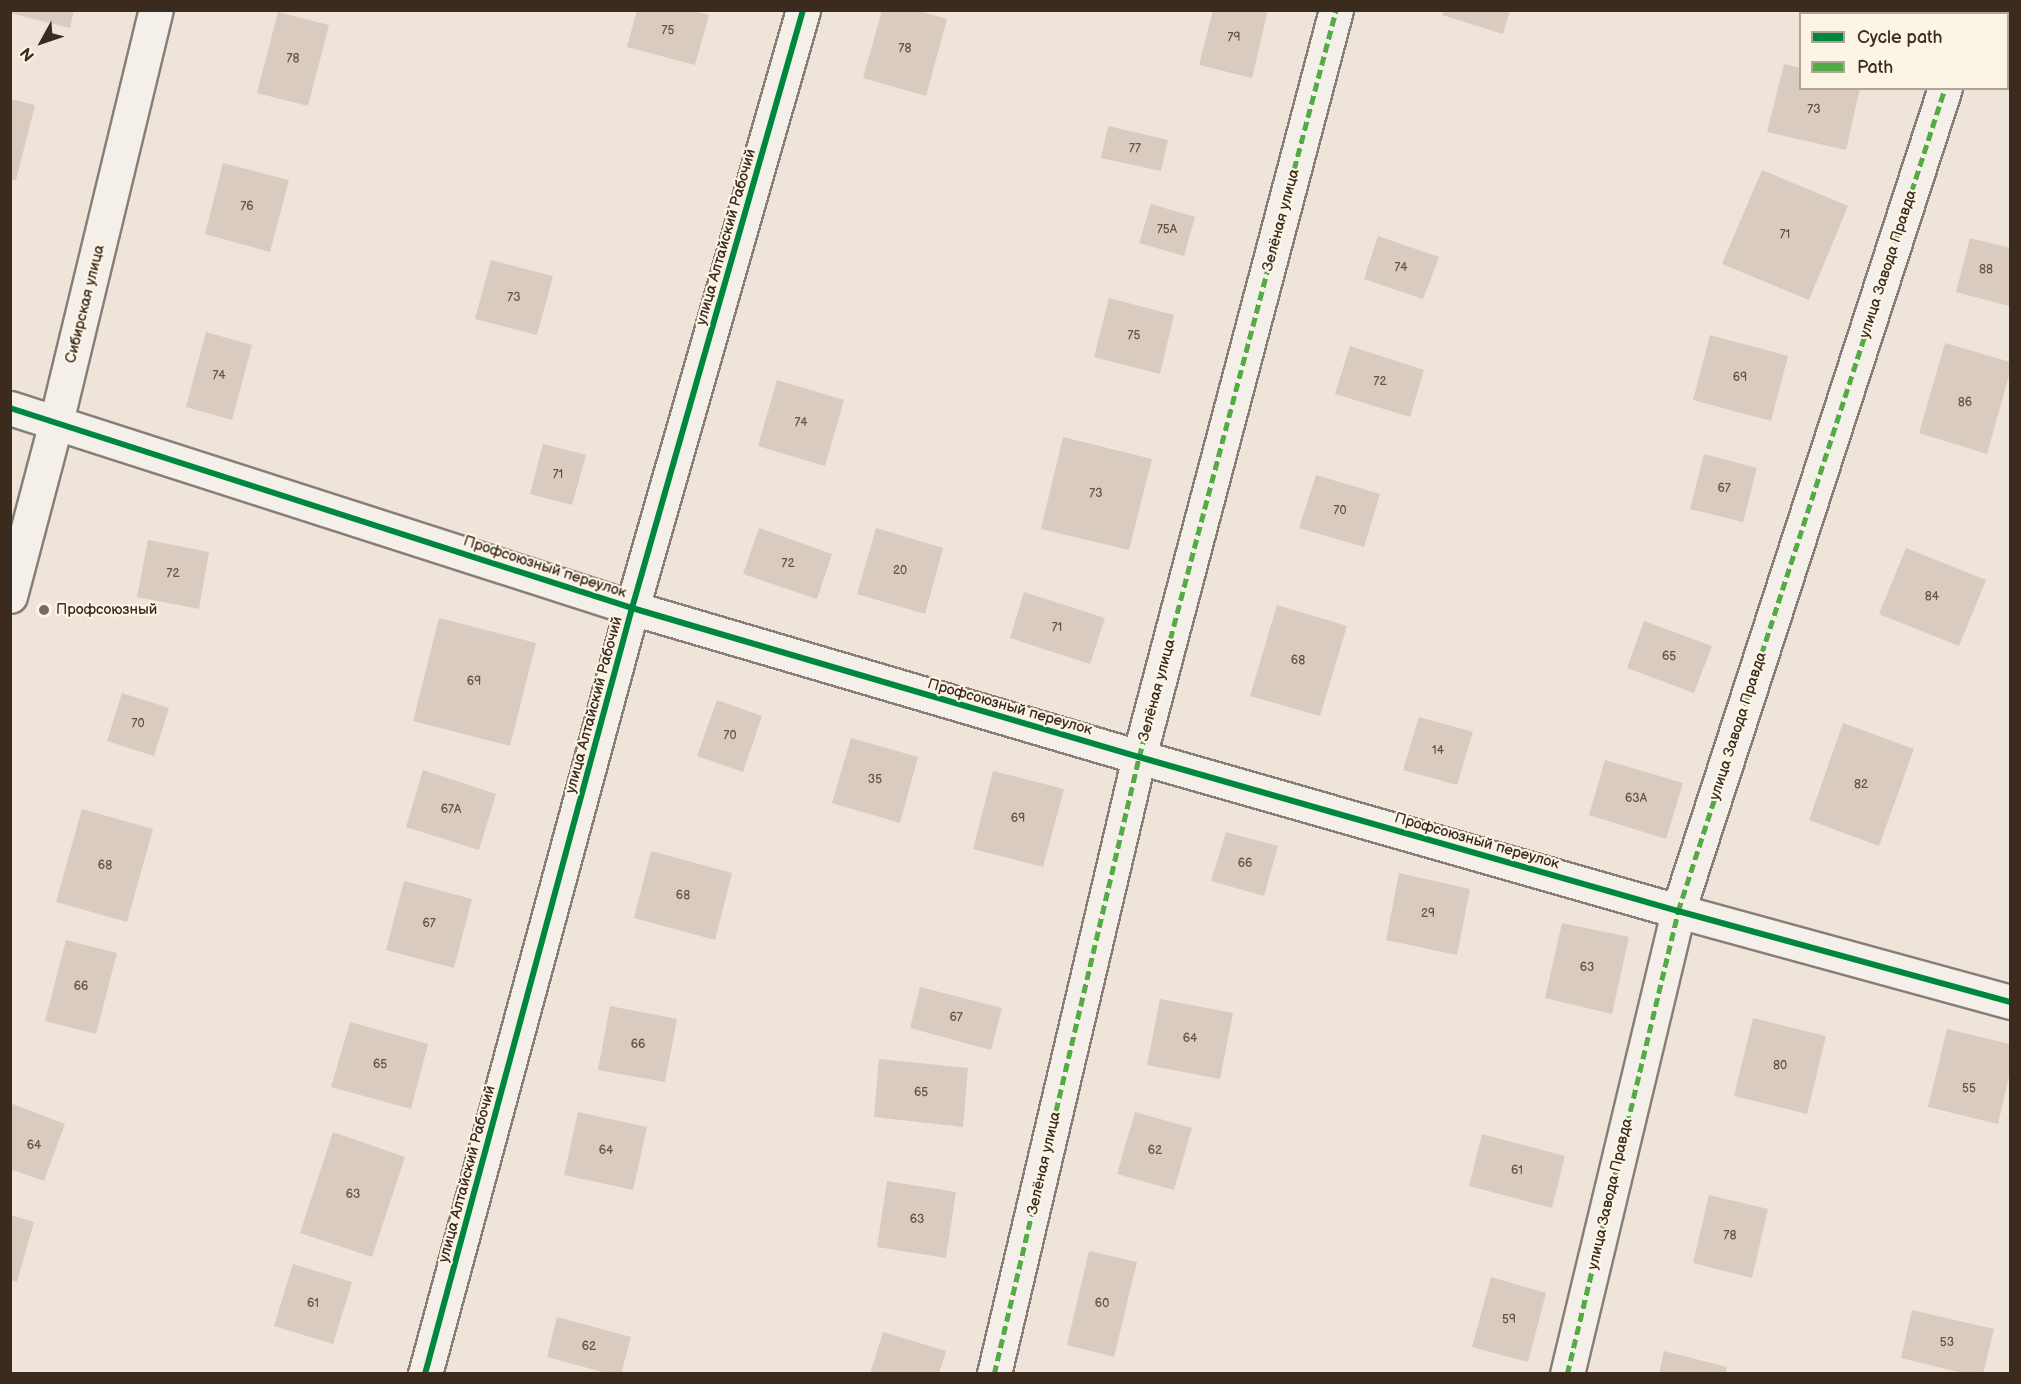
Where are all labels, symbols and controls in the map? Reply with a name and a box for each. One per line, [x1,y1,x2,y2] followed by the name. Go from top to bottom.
[12,12,72,72] north arrow
[1799,12,2009,90] legend
[662,24,674,38] house number: 75
[1857,27,1943,48] text: Cycle path
[1228,31,1240,45] house number: 79
[899,42,911,56] house number: 78
[17,43,39,65] text: N
[287,52,299,66] house number: 78
[1857,57,1893,78] text: Path
[1807,103,1821,117] house number: 73
[1129,142,1141,156] house number: 77
[692,147,760,327] street label: улица Алтайский Рабочий
[1259,167,1303,273] street label: Зелёная улица
[1856,188,1920,340] street label: улица Завода Правда
[240,200,254,214] house number: 76
[1157,223,1177,237] house number: 75А
[1780,228,1790,242] house number: 71
[62,243,108,365] street label: Сибирская улица
[1394,261,1408,275] house number: 74
[1979,263,1993,277] house number: 88
[507,291,521,305] house number: 73
[1128,329,1140,343] house number: 75
[212,369,226,383] house number: 74
[1733,371,1747,385] house number: 69
[1374,375,1386,389] house number: 72
[1958,396,1972,410] house number: 86
[794,416,808,430] house number: 74
[553,468,563,482] house number: 71
[1717,482,1731,496] house number: 67
[1089,487,1103,501] house number: 73
[1334,504,1346,518] house number: 70
[461,532,629,602] street label: Профсоюзный переулок
[782,557,794,571] house number: 72
[893,564,907,578] house number: 20
[167,567,179,581] house number: 72
[1925,590,1939,604] house number: 84
[56,601,157,619] place label: Профсоюзный
[37,603,51,617] marker: Профсоюзный
[562,614,626,796] street label: улица Алтайский Рабочий
[1052,621,1062,635] house number: 71
[1135,637,1179,743] street label: Зелёная улица
[1662,650,1676,664] house number: 65
[1706,650,1770,802] street label: улица Завода Правда
[1291,654,1305,668] house number: 68
[467,675,481,689] house number: 69
[926,675,1094,739] street label: Профсоюзный переулок
[132,717,144,731] house number: 70
[724,729,736,743] house number: 70
[1432,744,1444,758] house number: 14
[868,773,882,787] house number: 35
[1854,778,1868,792] house number: 82
[1625,792,1647,806] house number: 63А
[441,803,461,817] house number: 67А
[1393,809,1561,873] street label: Профсоюзный переулок
[1011,812,1025,826] house number: 69
[1238,857,1252,871] house number: 66
[98,859,112,873] house number: 68
[676,889,690,903] house number: 68
[1421,907,1435,921] house number: 29
[422,917,436,931] house number: 67
[1580,961,1594,975] house number: 63
[74,980,88,994] house number: 66
[949,1011,963,1025] house number: 67
[1183,1032,1197,1046] house number: 64
[631,1038,645,1052] house number: 66
[373,1058,387,1072] house number: 65
[1773,1059,1787,1073] house number: 80
[1962,1082,1976,1096] house number: 55
[435,1083,499,1265] street label: улица Алтайский Рабочий
[914,1086,928,1100] house number: 65
[1023,1110,1065,1216] street label: Зелёная улица
[1584,1117,1636,1271] street label: улица Завода Правда
[27,1139,41,1153] house number: 64
[599,1144,613,1158] house number: 64
[1148,1144,1162,1158] house number: 62
[1511,1164,1523,1178] house number: 61
[346,1188,360,1202] house number: 63
[910,1213,924,1227] house number: 63
[1724,1229,1736,1243] house number: 78
[307,1297,319,1311] house number: 61
[1095,1297,1109,1311] house number: 60
[1502,1313,1516,1327] house number: 59
[1940,1336,1954,1350] house number: 53
[582,1340,596,1354] house number: 62

